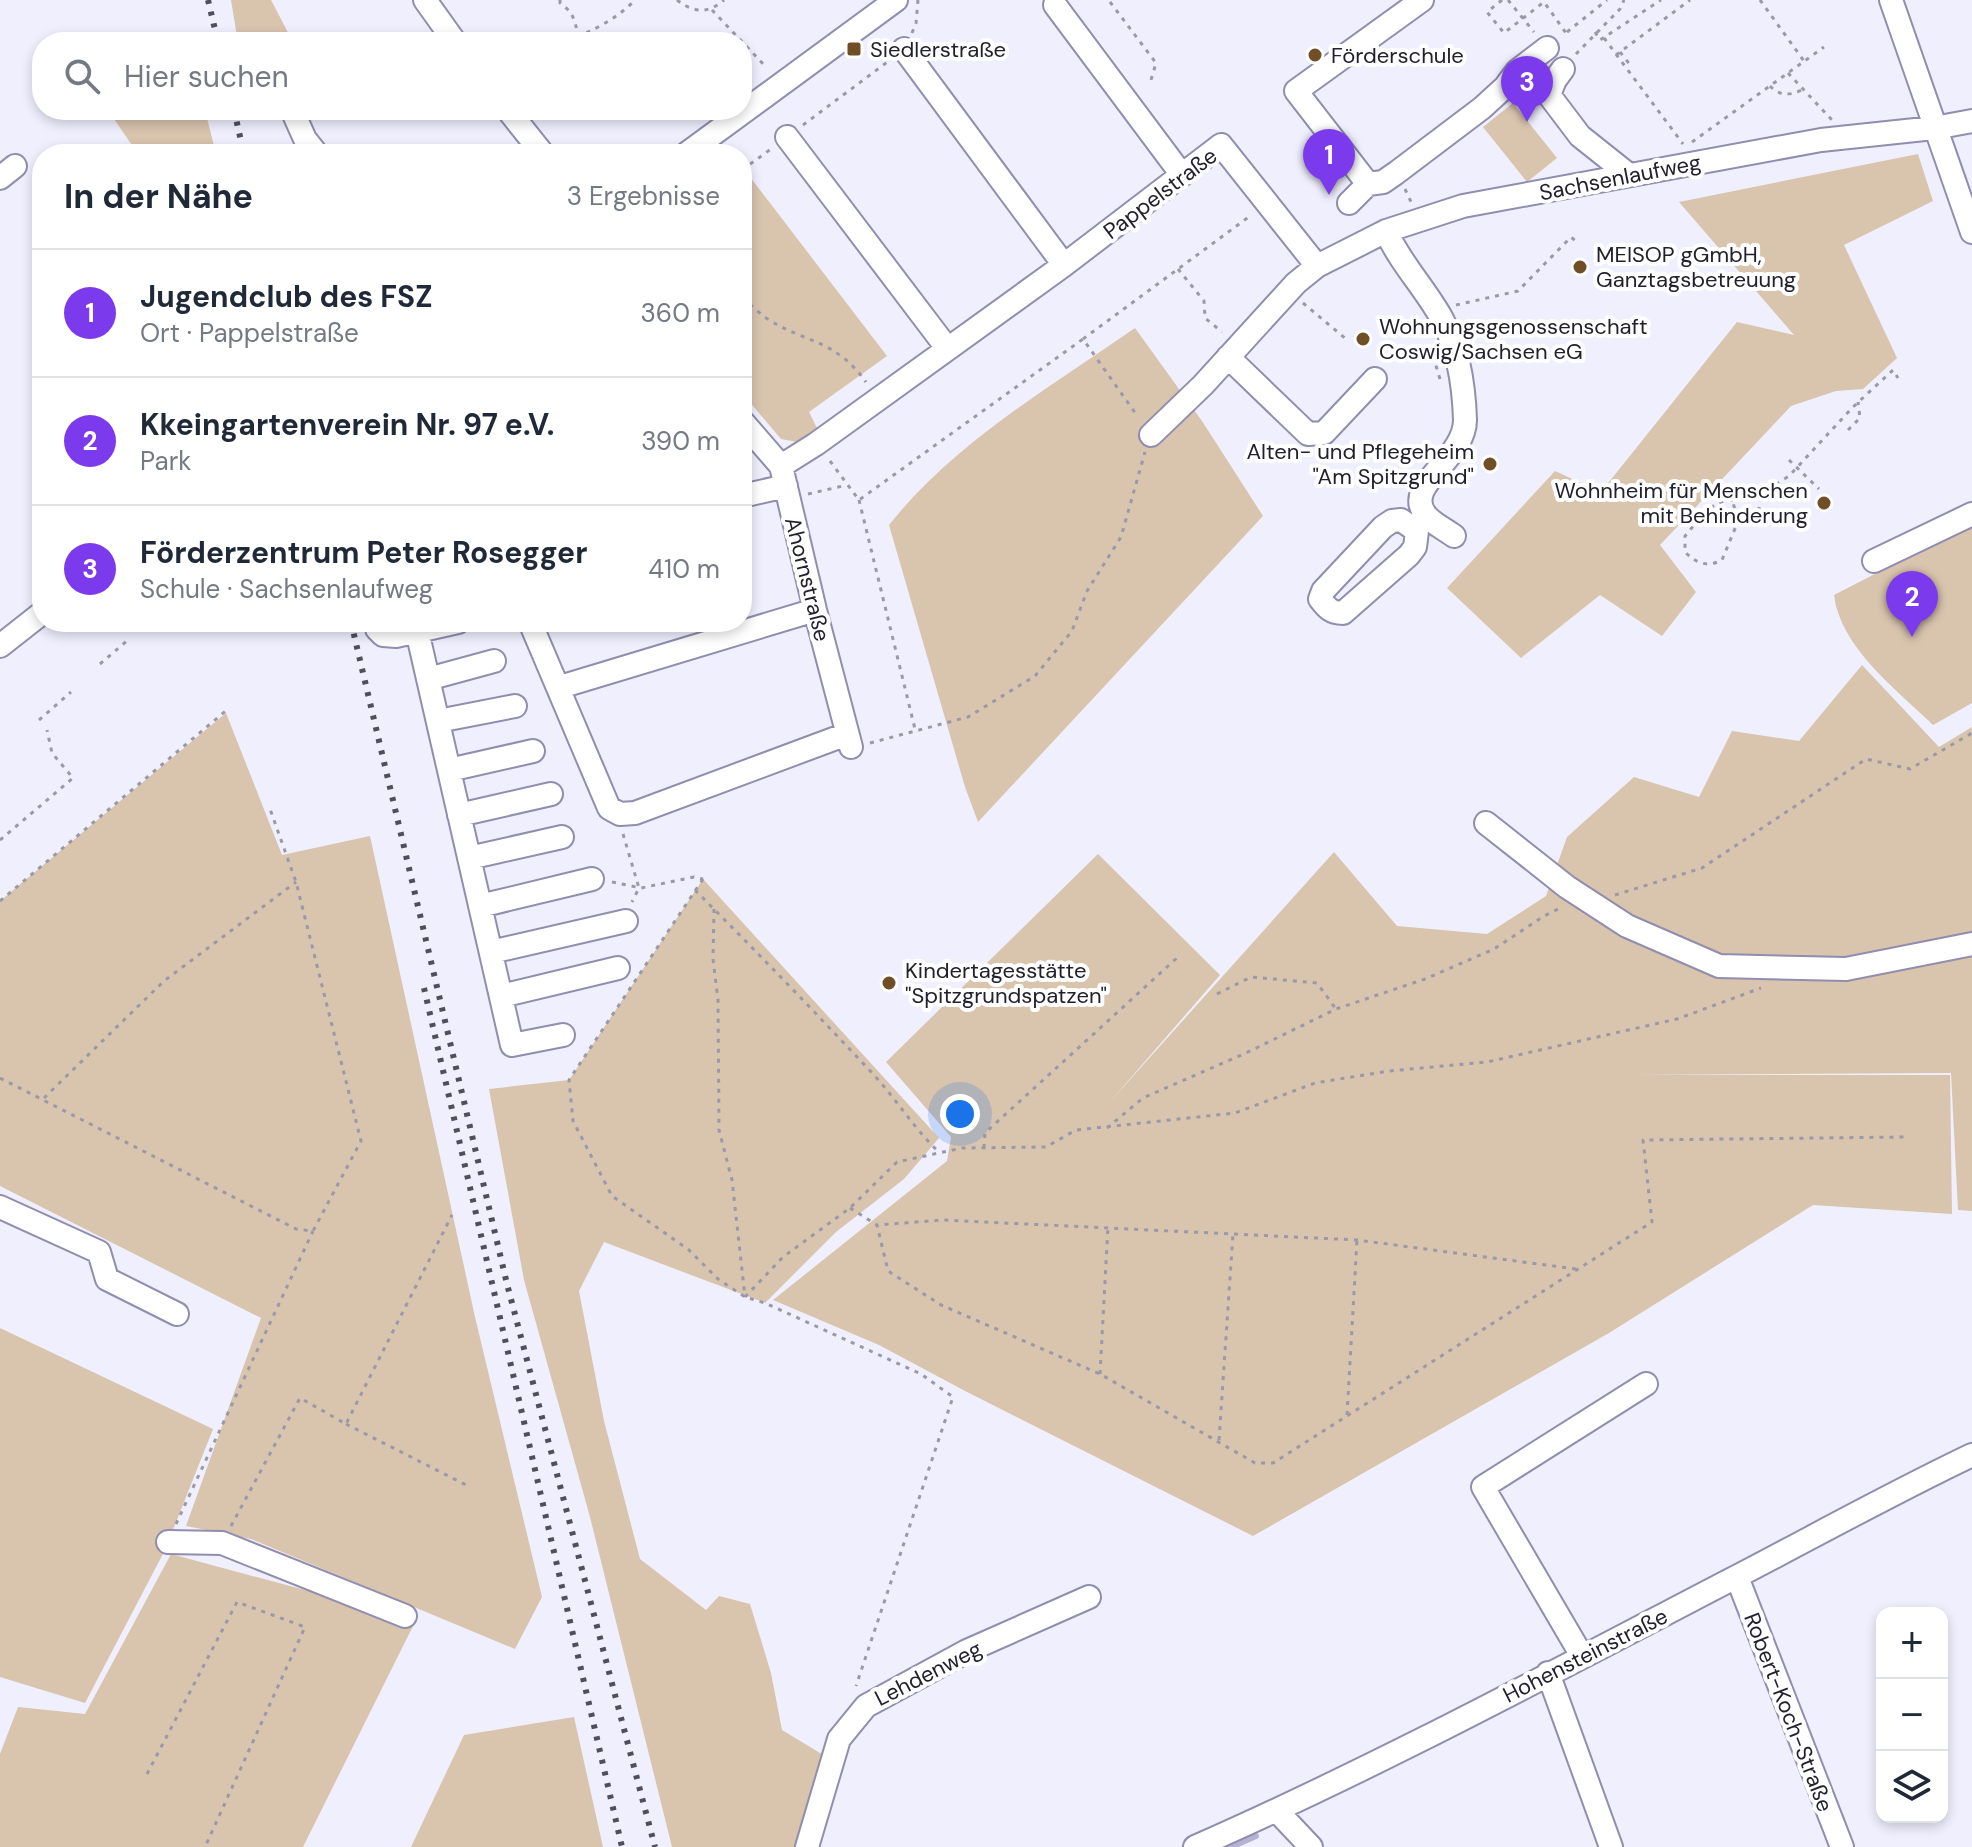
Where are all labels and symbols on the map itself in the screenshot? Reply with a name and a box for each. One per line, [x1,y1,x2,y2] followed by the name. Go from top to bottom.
[870,35,1006,64] place label: Siedlerstraße
[845,40,863,58] marker: Siedlerstraße
[1331,41,1464,70] place label: Förderschule
[1306,46,1324,64] marker: Förderschule
[1501,56,1553,122] pin: 3
[1303,129,1355,195] pin: 1
[1098,141,1223,246] street label: Pappelstraße
[1537,148,1703,207] street label: Sachsenlaufweg
[1596,240,1796,294] place label: MEISOP gGmbH, Ganztagsbetreuung
[1571,258,1589,276] marker: MEISOP gGmbH, Ganztagsbetreuung
[1379,312,1648,366] place label: Wohnungsgenossenschaft Coswig/Sachsen eG
[1354,330,1372,348] marker: Wohnungsgenossenschaft Coswig/Sachsen eG
[1246,437,1474,491] place label: Alten- und Pflegeheim "Am Spitzgrund"
[1481,455,1499,473] marker: Alten- und Pflegeheim "Am Spitzgrund"
[1555,476,1808,530] place label: Wohnheim für Menschen mit Behinderung
[1815,494,1833,512] marker: Wohnheim für Menschen mit Behinderung
[778,514,837,644] street label: Ahornstraße
[1886,571,1938,637] pin: 2
[905,956,1107,1010] place label: Kindertagesstätte "Spitzgrundspatzen"
[880,974,898,992] marker: Kindertagesstätte "Spitzgrundspatzen"
[940,1094,980,1134] your location
[1498,1601,1672,1709] street label: Hohensteinstraße
[1737,1609,1840,1816] street label: Robert-Koch-Straße
[870,1634,987,1713] street label: Lehdenweg

